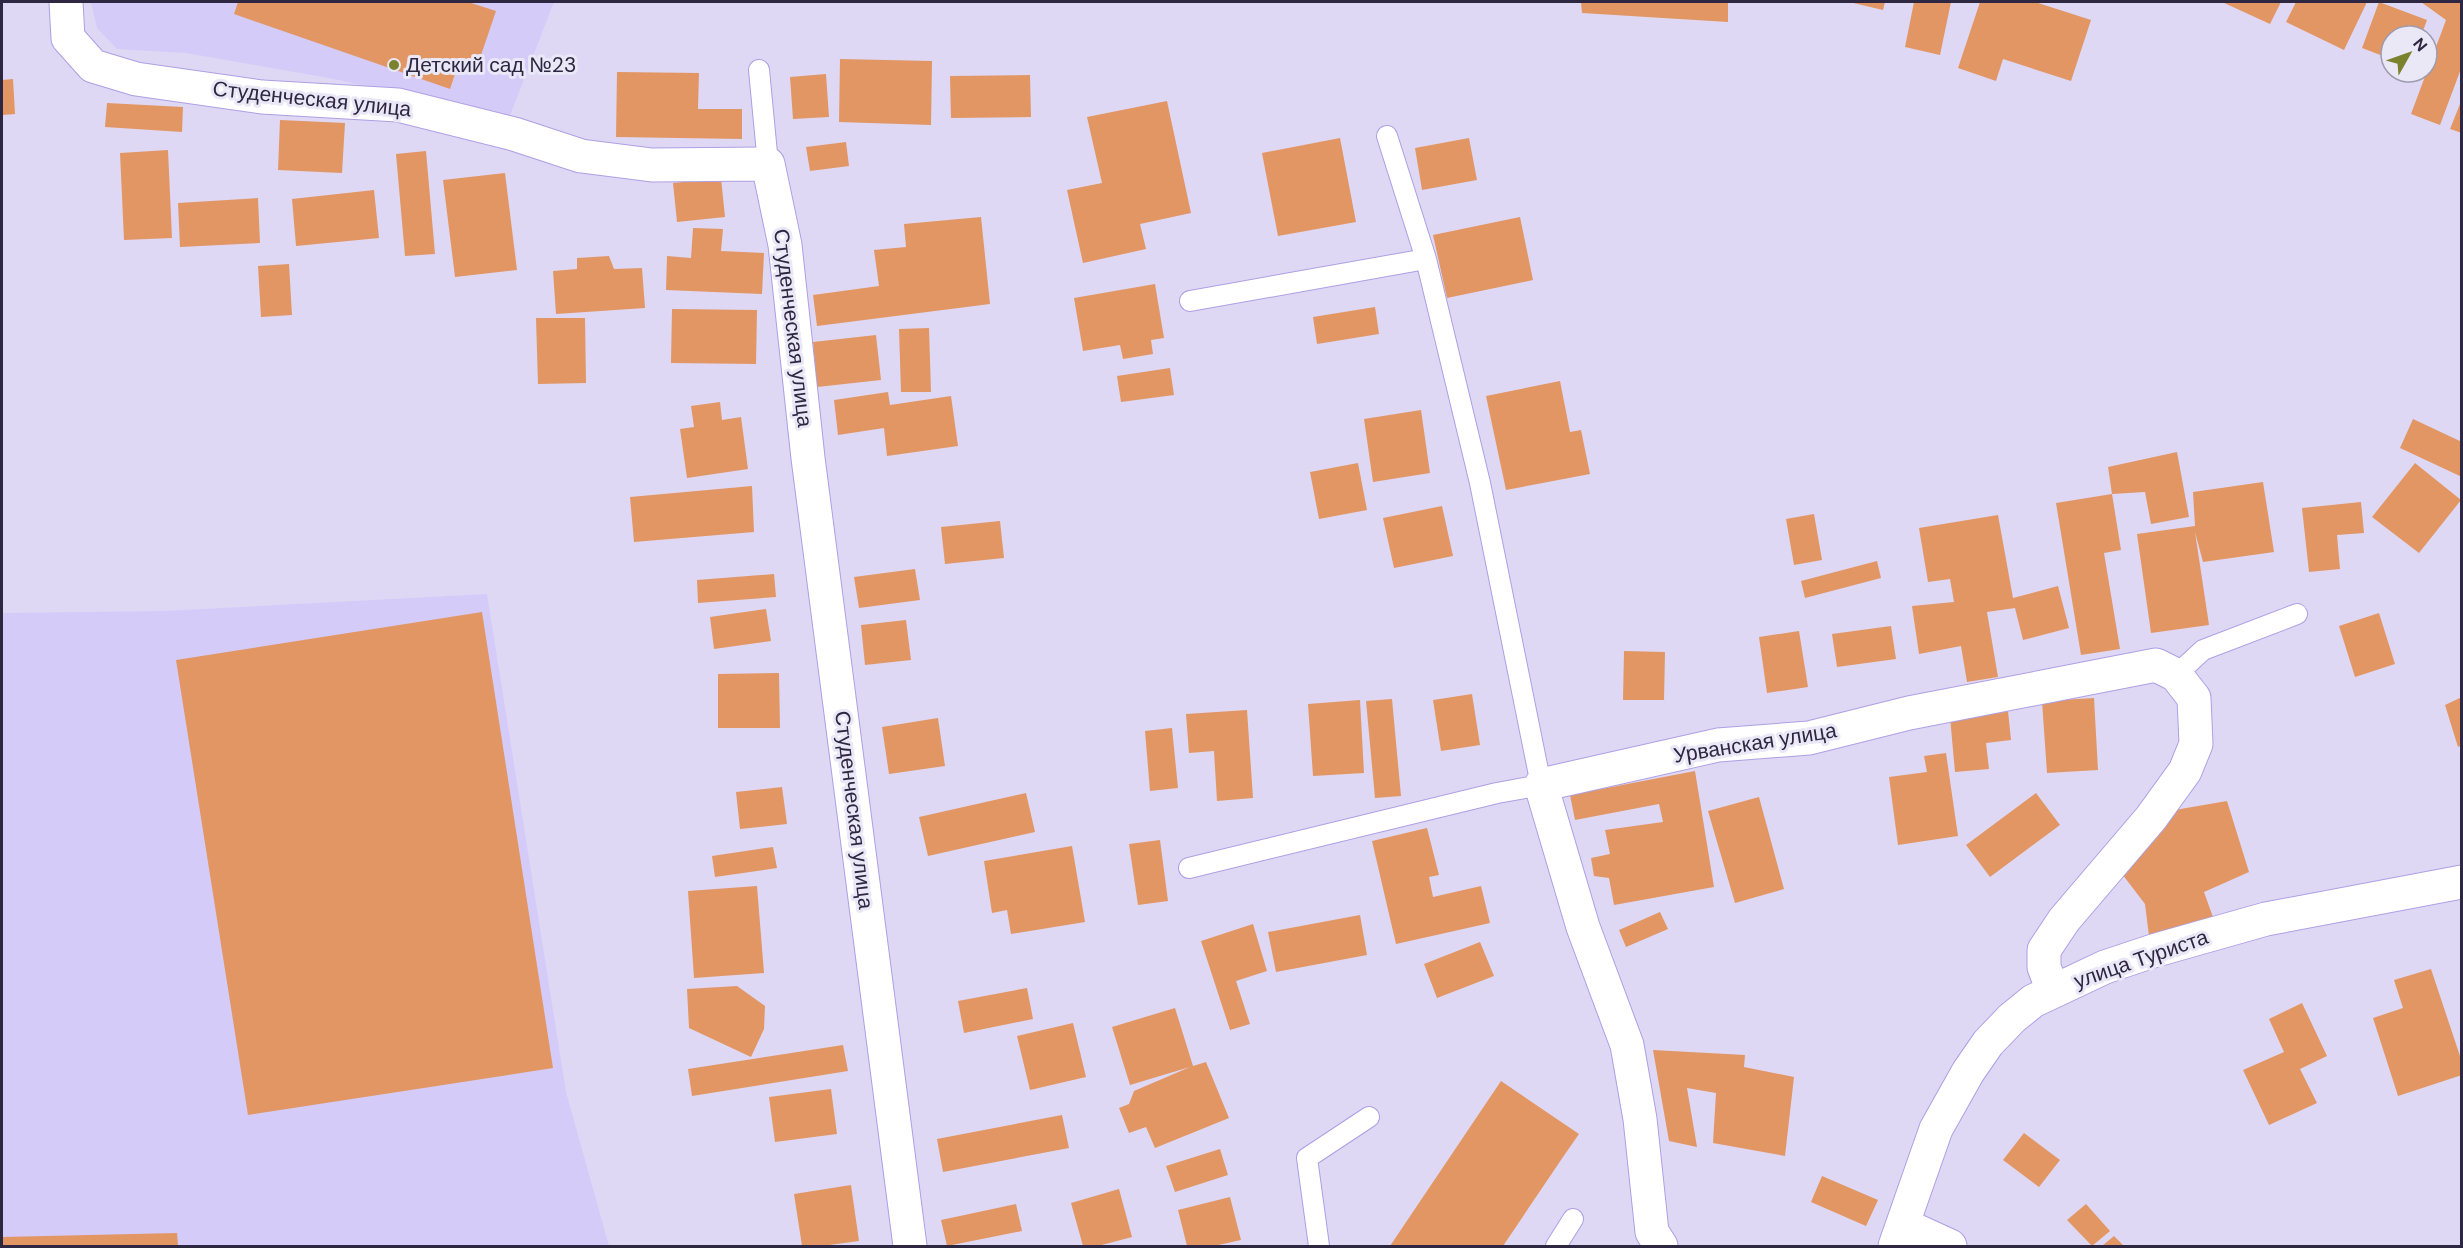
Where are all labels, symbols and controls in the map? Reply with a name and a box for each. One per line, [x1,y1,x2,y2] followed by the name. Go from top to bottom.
[2379,24,2439,84] north arrow
[2408,33,2432,56] text: N
[406,51,576,79] place label: Детский сад №23
[387,58,401,72] marker: Детский сад №23
[211,75,413,123] street label: Студенческая улица
[767,227,819,429] street label: Студенческая улица
[828,709,880,911] street label: Студенческая улица
[1671,716,1839,770] street label: Урванская улица
[2070,923,2212,995] street label: улица Туриста

